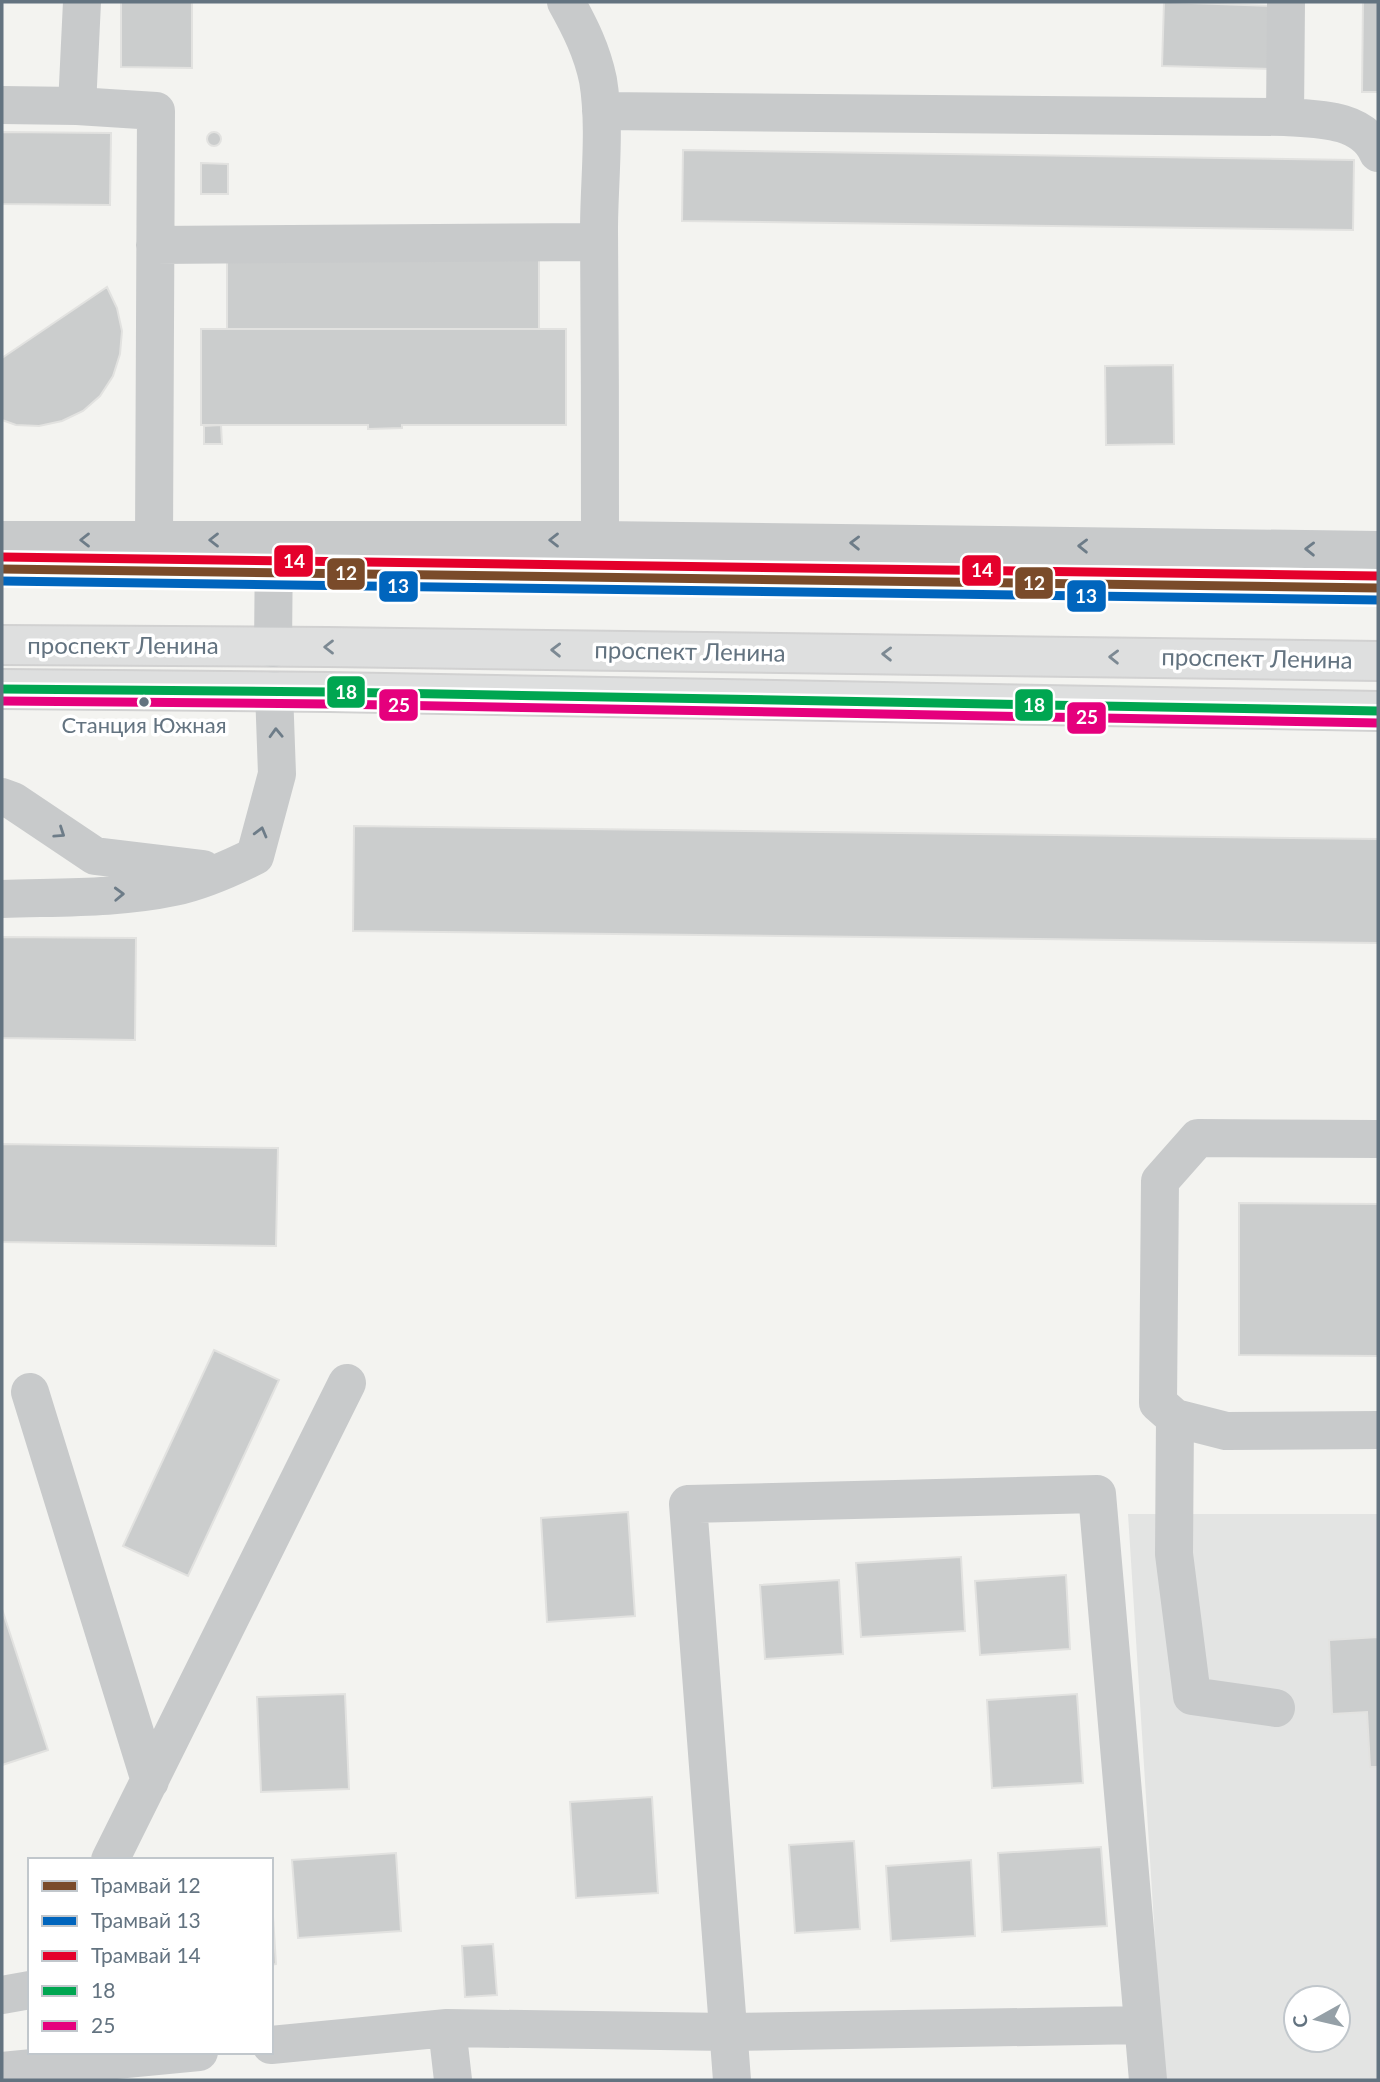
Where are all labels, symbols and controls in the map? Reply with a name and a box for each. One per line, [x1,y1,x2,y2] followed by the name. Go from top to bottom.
[80,532,90,548] one-way arrow
[208,532,218,548] one-way arrow
[548,532,559,548] one-way arrow
[849,535,860,551] one-way arrow
[1077,538,1087,554] one-way arrow
[1304,541,1315,557] one-way arrow
[273,544,314,578] line badge: 14
[283,549,305,572] text: 14
[961,554,1002,587] line badge: 14
[326,557,366,591] line badge: 12
[971,558,993,581] text: 14
[335,561,357,584] text: 12
[1014,566,1054,600] line badge: 12
[378,570,419,603] line badge: 13
[1023,571,1045,594] text: 12
[387,574,409,597] text: 13
[1066,579,1107,613] line badge: 13
[1075,584,1097,607] text: 13
[27,630,219,659] street label: проспект Ленина
[594,634,786,667] street label: проспект Ленина
[323,639,334,655] one-way arrow
[1161,641,1353,674] street label: проспект Ленина
[551,642,561,658] one-way arrow
[881,647,892,662] one-way arrow
[1108,650,1119,665] one-way arrow
[326,675,366,709] line badge: 18
[335,680,357,703] text: 18
[378,688,419,722] line badge: 25
[1014,688,1054,722] line badge: 18
[388,693,410,716] text: 25
[1023,693,1045,716] text: 18
[137,695,151,709] marker: Станция Южная
[1066,701,1107,735] line badge: 25
[1076,705,1098,728] text: 25
[61,711,227,738] place label: Станция Южная
[268,727,283,738] one-way arrow
[52,824,65,837] one-way arrow
[253,826,267,838] one-way arrow
[114,887,125,902] one-way arrow
[28,1858,273,2054] legend
[91,1872,201,1897] text: Трамвай 12
[91,1907,201,1932] text: Трамвай 13
[91,1942,201,1967] text: Трамвай 14
[91,1977,115,2002] text: 18
[1282,1984,1352,2054] north arrow
[91,2012,115,2037] text: 25
[1287,2013,1312,2029] text: С

